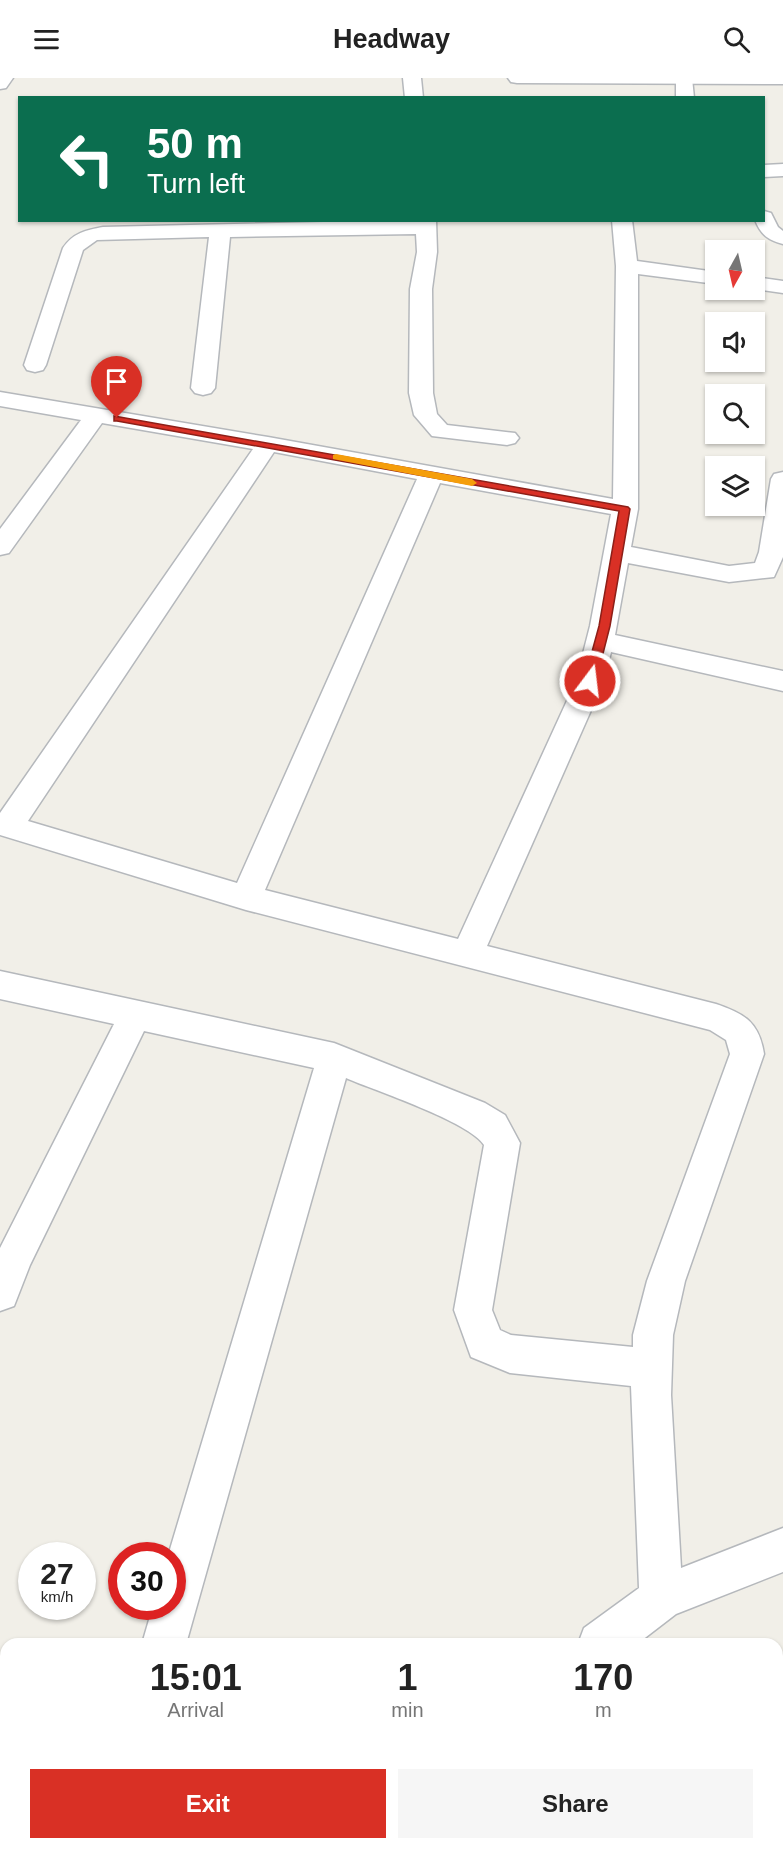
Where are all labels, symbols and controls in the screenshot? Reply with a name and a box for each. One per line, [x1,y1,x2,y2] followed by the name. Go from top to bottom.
[30,23,63,56] icon: menu
[720,23,753,56] icon: search
[333,24,450,54] text: Headway
[48,120,126,198] icon: left
[147,120,243,167] text: 50 m
[147,169,245,199] text: Turn left
[705,240,765,300] north arrow
[705,240,765,516] map controls
[705,312,765,372] button: sound
[91,356,142,418] pin
[100,365,133,398] icon: arrive
[705,384,765,444] button: search
[705,456,765,516] button: layers
[558,649,622,713] position arrow
[108,1542,186,1620] speed limit sign: 30
[40,1557,74,1590] text: 27
[41,1588,73,1605] text: km/h
[150,1657,242,1698] text: 15:01
[397,1657,417,1698] text: 1
[573,1657,633,1698] text: 170
[167,1699,224,1721] text: Arrival
[391,1699,424,1721] text: min
[595,1699,612,1721] text: m
[30,1769,386,1838] button: Exit
[398,1769,753,1838] button: Share

